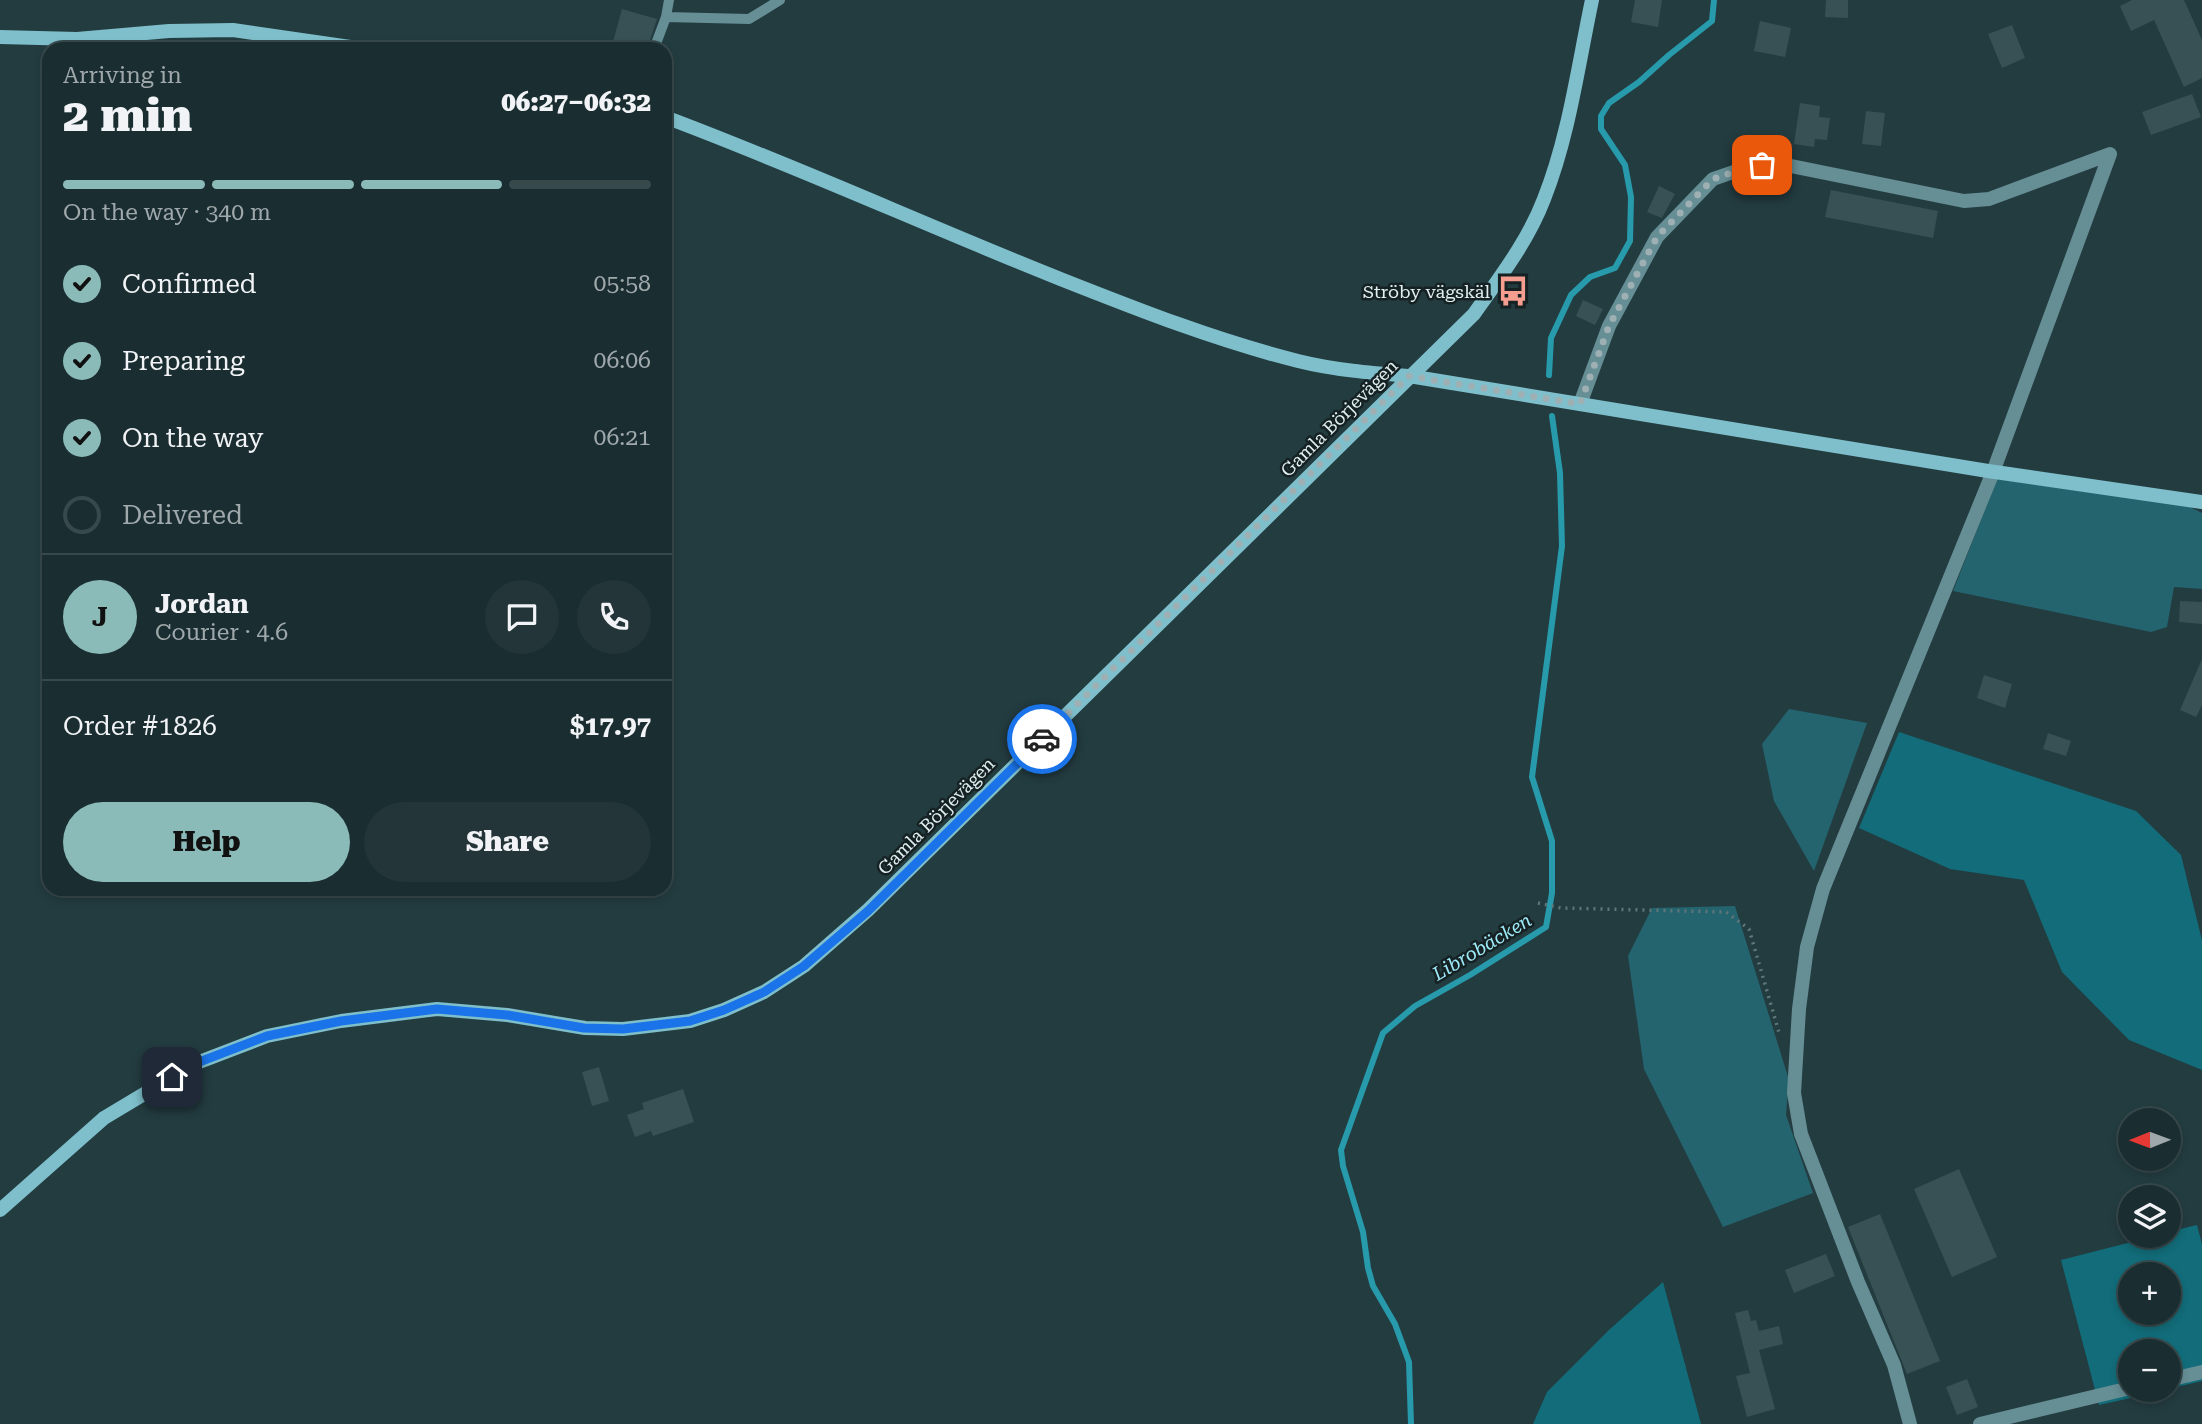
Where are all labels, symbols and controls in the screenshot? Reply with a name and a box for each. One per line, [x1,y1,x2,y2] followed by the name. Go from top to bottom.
[63,62,182,89] text: Arriving in
[501,87,651,117] text: 06:27–06:32
[63,88,192,142] text: 2 min
[1732,135,1792,195] pin
[1743,146,1781,184] icon: bag
[63,199,271,226] text: On the way · 340 m
[63,265,101,303] icon: check
[122,269,257,299] text: Confirmed
[594,270,651,297] text: 05:58
[1496,274,1530,308] bus stop icon: Ströby vägskäl
[1363,281,1490,302] place label: Ströby vägskäl
[63,342,101,380] icon: check
[122,346,245,376] text: Preparing
[594,347,651,374] text: 06:06
[1276,355,1402,481] street label: Gamla Börjevägen
[63,419,101,457] icon: check
[122,423,263,453] text: On the way
[594,424,651,451] text: 06:21
[122,500,243,530] text: Delivered
[485,580,559,654] button: chat
[577,580,651,654] button: phone
[155,589,249,619] text: Jordan
[92,602,108,632] text: J
[155,619,288,646] text: Courier · 4.6
[1007,704,1077,774] courier
[63,711,217,741] text: Order #1826
[570,711,651,741] text: $17.97
[1023,720,1061,758] icon: car
[873,753,999,879] street label: Gamla Börjevägen
[63,802,350,882] button: Help
[364,802,651,882] button: Share
[1427,908,1536,986] water label: Librobäcken
[142,1047,202,1107] pin
[153,1058,191,1096] icon: home
[2118,1108,2180,1171] north arrow
[2118,1108,2181,1402] map controls
[2118,1185,2181,1248] button: layers
[2118,1262,2181,1325] button: +
[2118,1339,2181,1402] button: −

